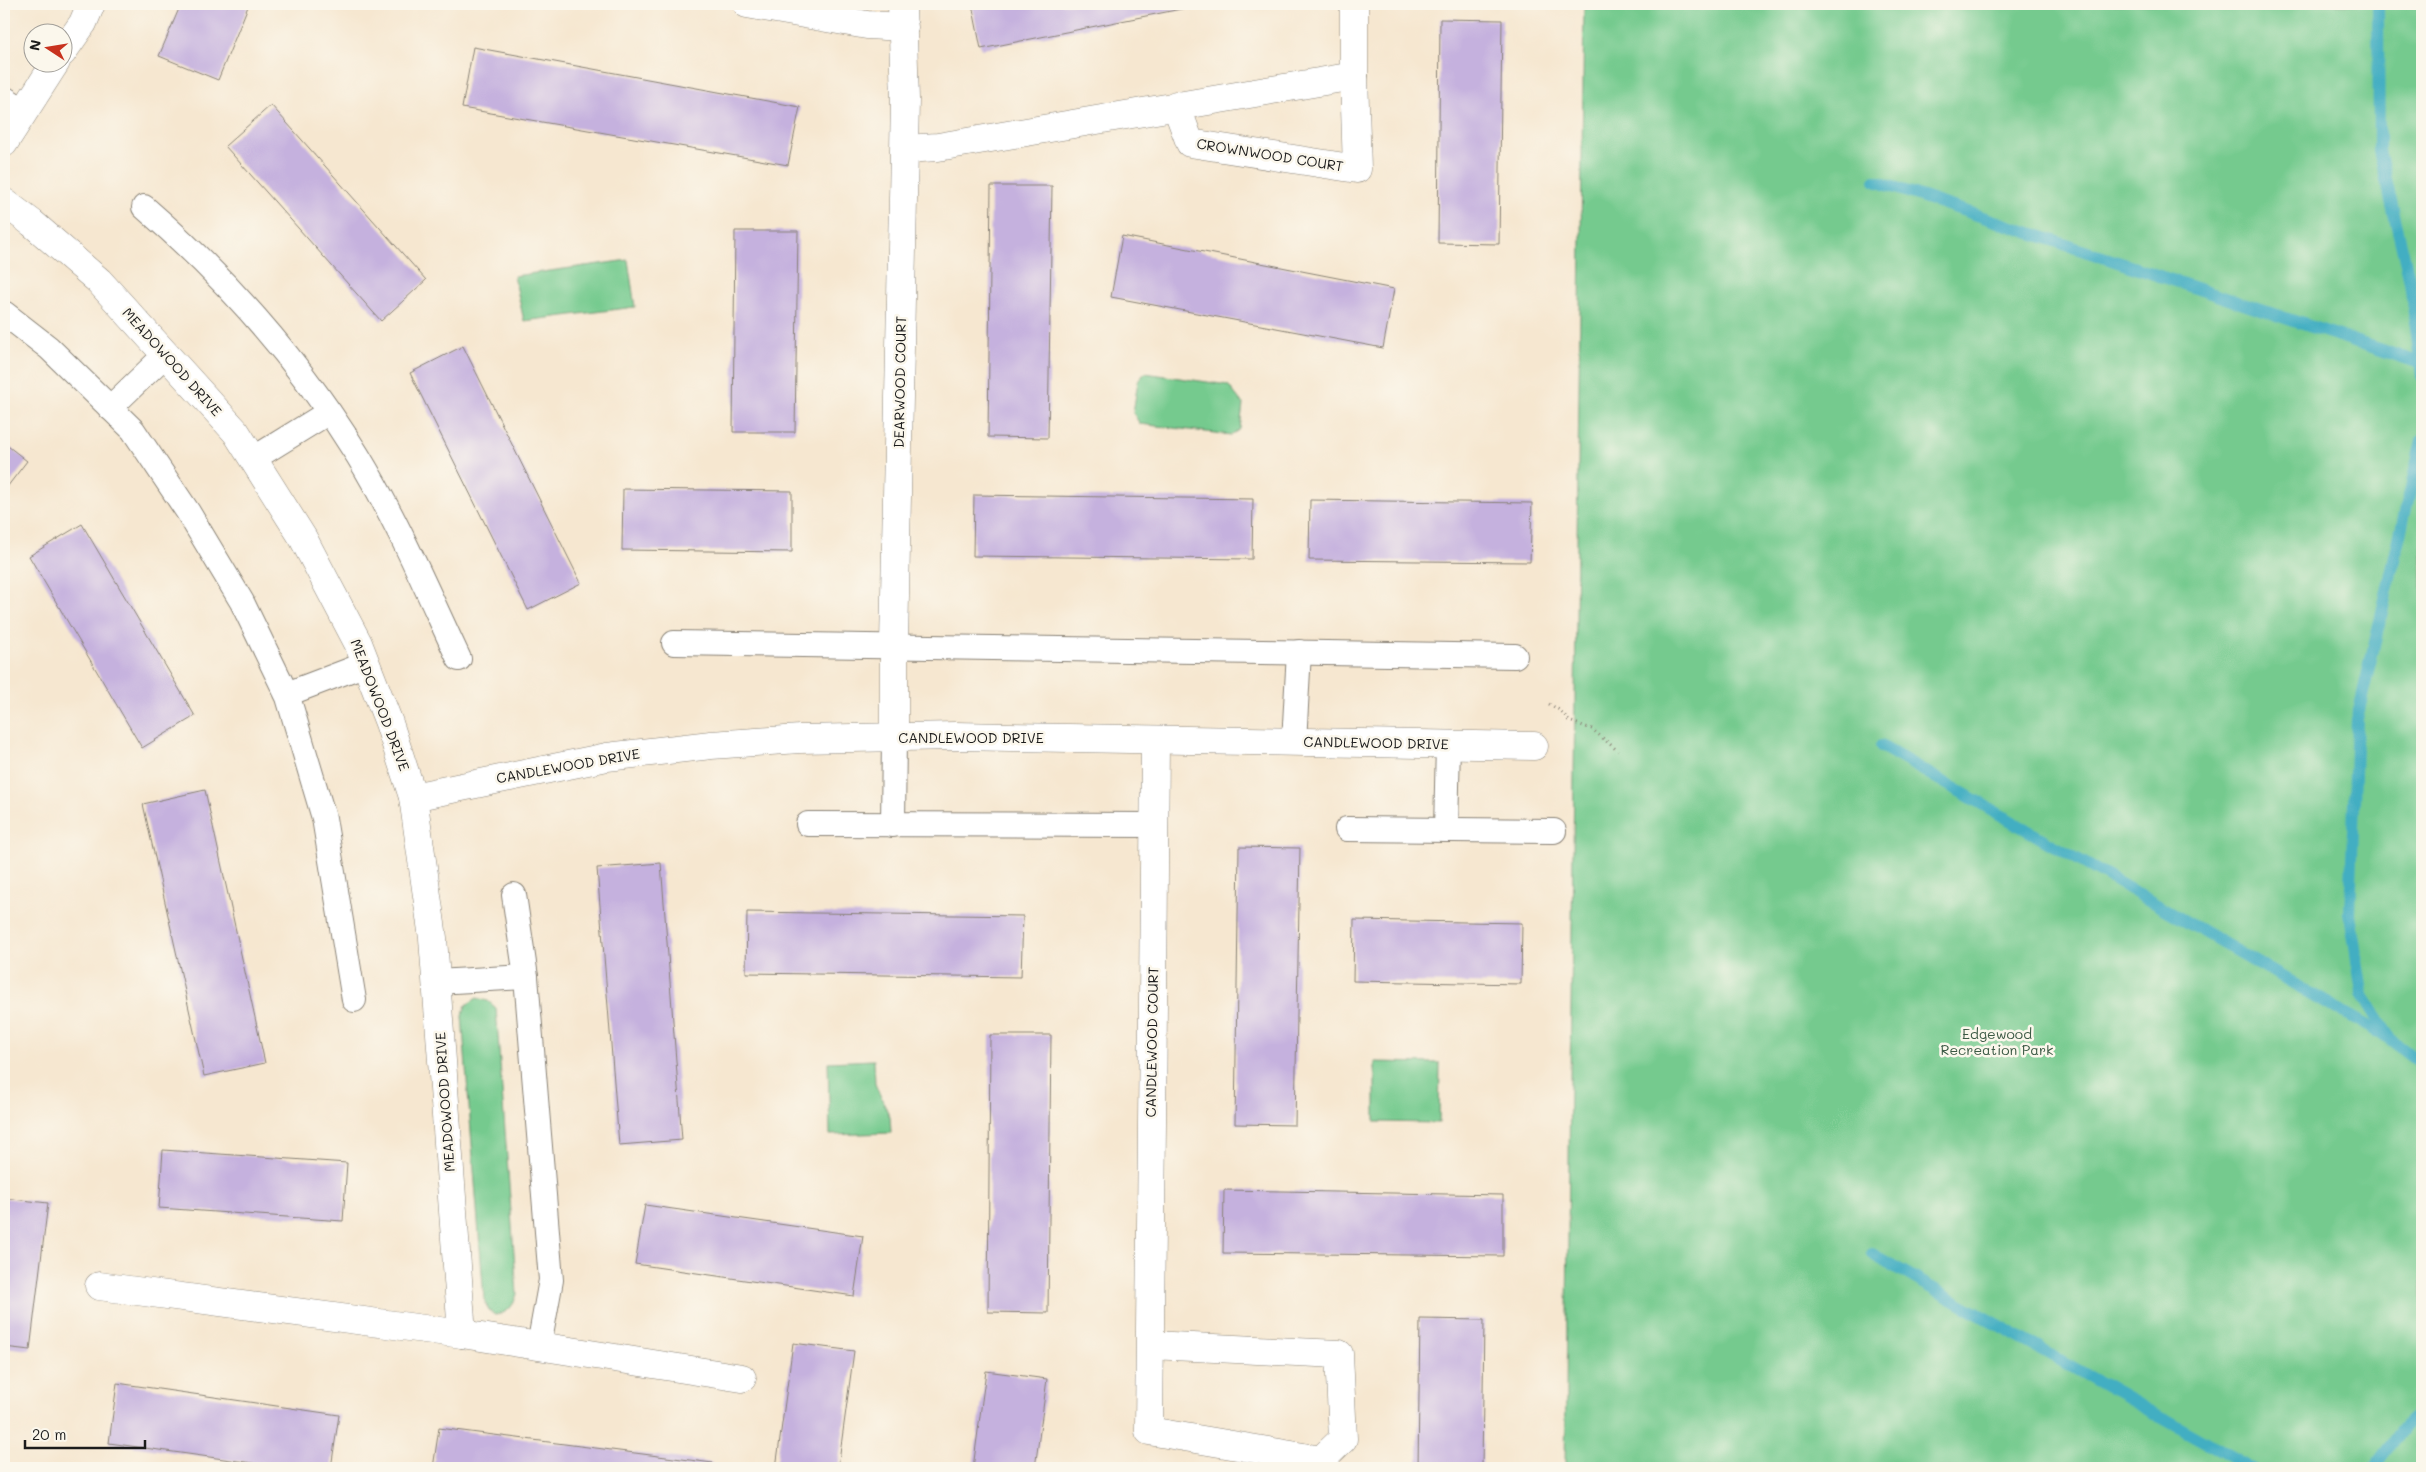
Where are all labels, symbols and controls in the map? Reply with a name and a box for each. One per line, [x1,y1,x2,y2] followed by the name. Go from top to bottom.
[22,22,72,72] north arrow
[24,38,45,52] text: N
[1195,134,1345,176] street label: CROWNWOOD COURT
[119,303,226,420] street label: MEADOWOOD DRIVE
[889,316,910,448] street label: DEARWOOD COURT
[347,636,414,774] street label: MEADOWOOD DRIVE
[898,728,1044,747] street label: CANDLEWOOD DRIVE
[1303,732,1449,753] street label: CANDLEWOOD DRIVE
[495,744,641,787] street label: CANDLEWOOD DRIVE
[1141,966,1162,1118] street label: CANDLEWOOD COURT
[1940,1024,2054,1059] park label: Edgewood Recreation Park
[430,1032,459,1172] street label: MEADOWOOD DRIVE
[25,1417,145,1449] scale bar
[32,1424,66,1444] text: 20 m

